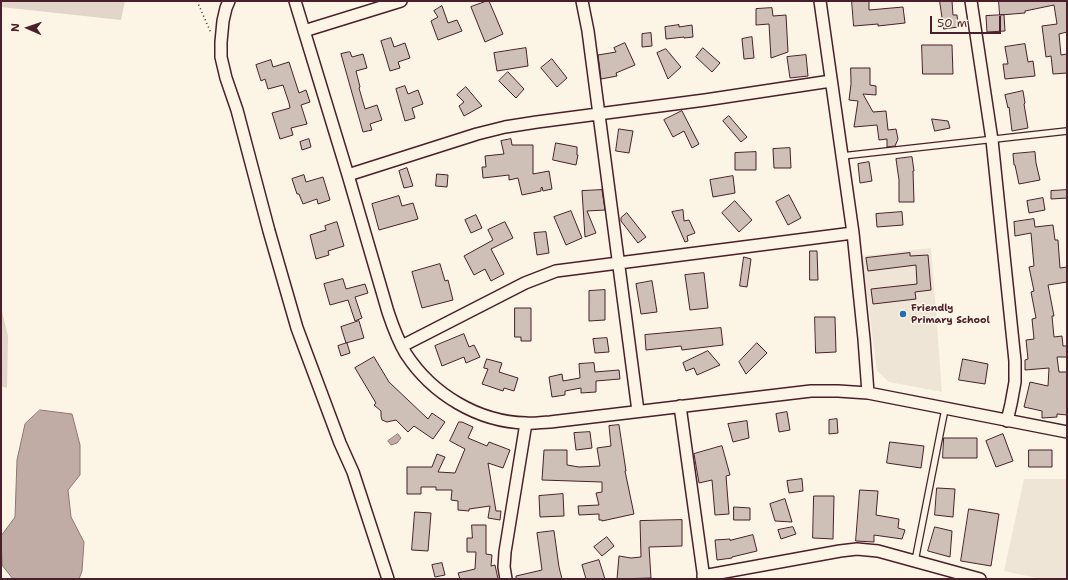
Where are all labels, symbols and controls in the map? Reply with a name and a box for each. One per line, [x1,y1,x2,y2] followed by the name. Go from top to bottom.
[8,8,48,48] north arrow
[932,8,1003,34] scale bar
[937,15,967,31] text: 50 m
[8,23,23,32] text: N
[911,302,990,326] place label: Friendly Primary School
[898,309,908,319] marker: Friendly Primary School

